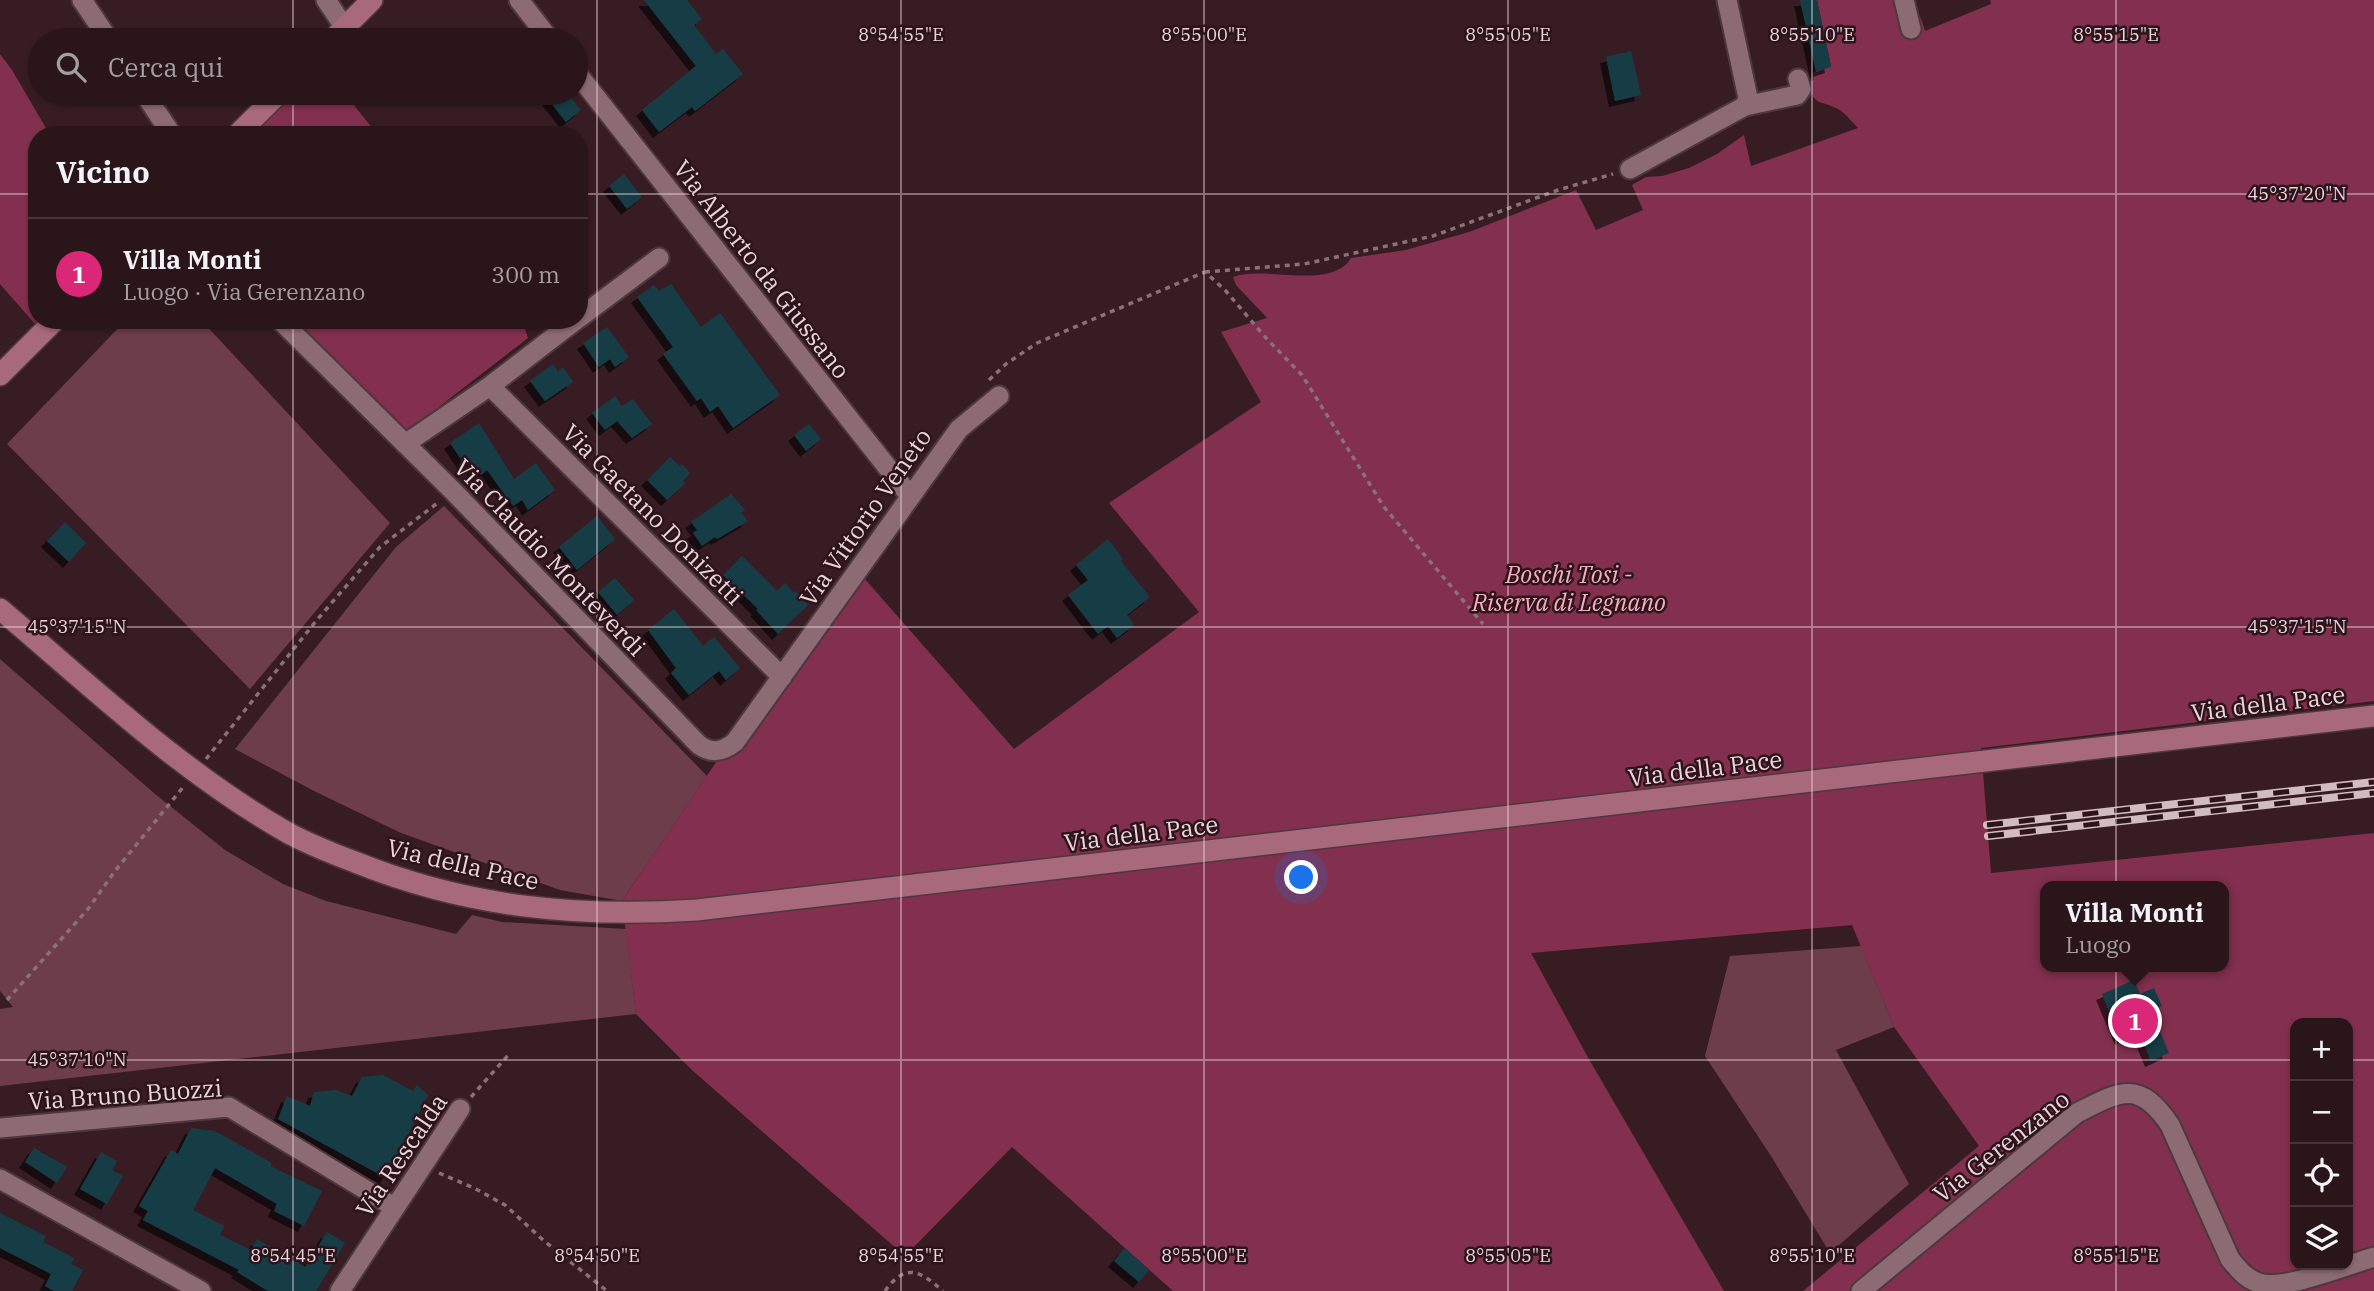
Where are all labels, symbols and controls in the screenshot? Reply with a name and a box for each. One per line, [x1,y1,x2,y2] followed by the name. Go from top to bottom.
[858,23,944,46] text: 8°54'55"E
[1161,23,1247,46] text: 8°55'00"E
[1465,23,1551,46] text: 8°55'05"E
[1769,23,1855,46] text: 8°55'10"E
[2073,23,2159,46] text: 8°55'15"E
[28,28,588,105] search box
[52,48,90,86] icon: search
[108,50,223,84] text: Cerca qui
[56,152,150,191] text: Vicino
[667,153,857,385] street label: Via Alberto da Giussano
[2248,182,2347,205] text: 45°37'20"N
[123,242,261,276] text: Villa Monti
[72,259,86,289] text: 1
[491,259,560,289] text: 300 m
[123,276,365,306] text: Luogo · Via Gerenzano
[556,417,750,611] street label: Via Gaetano Donizetti
[792,422,938,612] street label: Via Vittorio Veneto
[447,451,653,663] street label: Via Claudio Monteverdi
[1471,558,1666,618] park label: Boschi Tosi - Riserva di Legnano
[28,615,127,638] text: 45°37'15"N
[2248,615,2347,638] text: 45°37'15"N
[2189,678,2347,728] street label: Via della Pace
[1626,743,1784,793] street label: Via della Pace
[1062,808,1220,858] street label: Via della Pace
[384,831,542,897] street label: Via della Pace
[1284,860,1318,894] your location
[2040,881,2229,972] popup
[2065,895,2204,929] text: Villa Monti
[2065,929,2131,959] text: Luogo
[2112,995,2158,1047] pin: 1
[2290,1018,2353,1270] map controls
[2290,1018,2353,1081] button: +
[28,1048,127,1071] text: 45°37'10"N
[27,1071,223,1117] street label: Via Bruno Buozzi
[2290,1081,2353,1144] button: −
[1926,1083,2076,1209] street label: Via Gerenzano
[348,1087,454,1223] street label: Via Rescalda
[2290,1144,2353,1207] button: locate
[2290,1207,2353,1270] button: layers
[250,1244,336,1267] text: 8°54'45"E
[554,1244,640,1267] text: 8°54'50"E
[858,1244,944,1267] text: 8°54'55"E
[1161,1244,1247,1267] text: 8°55'00"E
[1465,1244,1551,1267] text: 8°55'05"E
[1769,1244,1855,1267] text: 8°55'10"E
[2073,1244,2159,1267] text: 8°55'15"E

